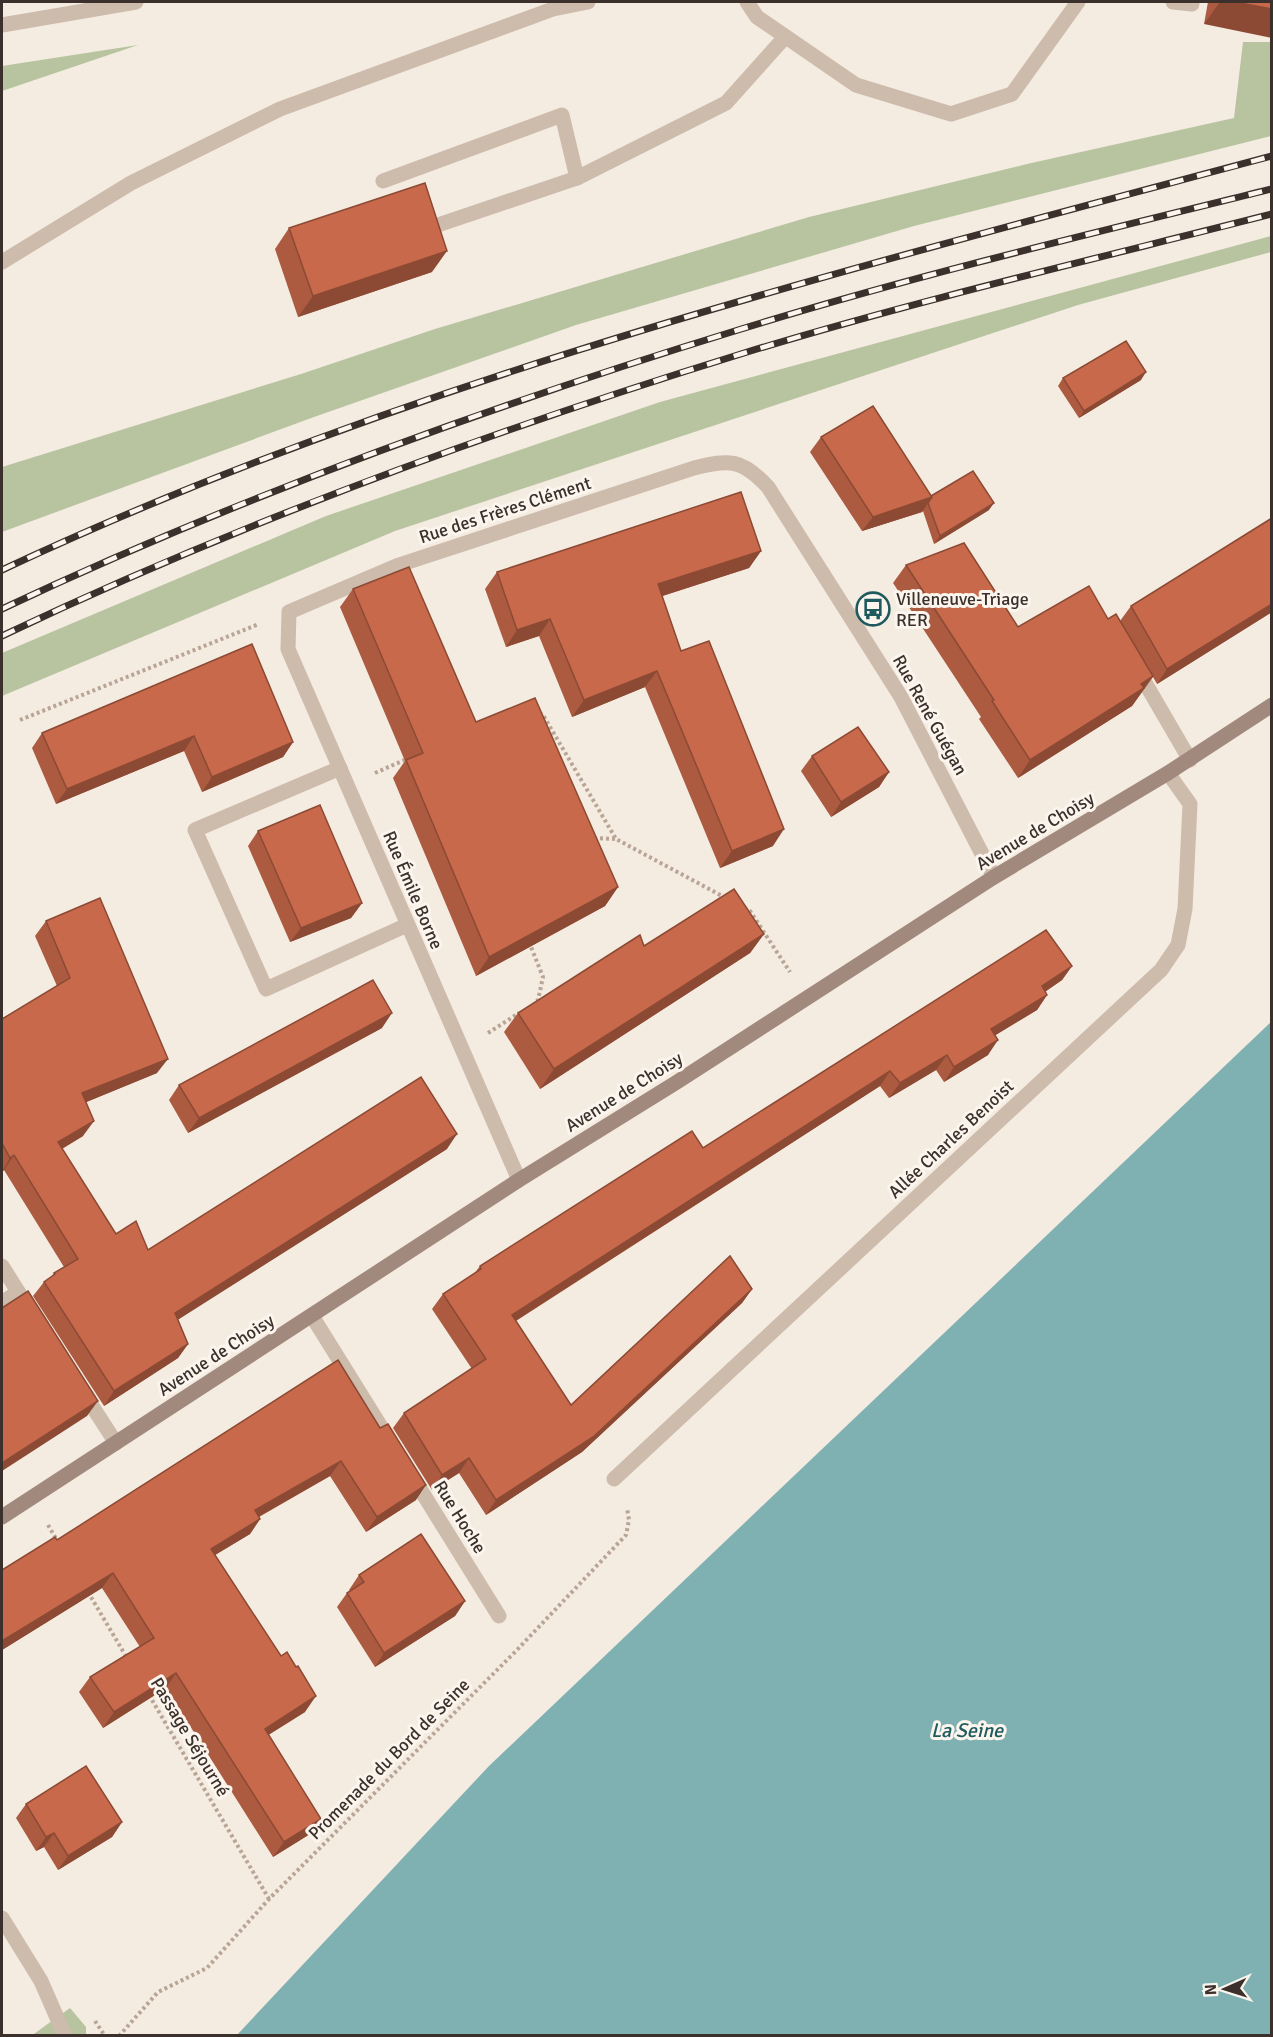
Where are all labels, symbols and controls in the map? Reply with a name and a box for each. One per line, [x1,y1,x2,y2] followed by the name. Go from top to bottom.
[416,472,594,548] street label: Rue des Frères Clément
[896,588,1029,631] place label: Villeneuve-Triage RER
[855,591,891,627] bus stop icon: Villeneuve-Triage RER
[888,651,972,779] street label: Rue René Guégan
[972,787,1099,875] street label: Avenue de Choisy
[378,828,448,952] street label: Rue Émile Borne
[561,1047,687,1137] street label: Avenue de Choisy
[884,1075,1018,1203] street label: Allée Charles Benoist
[154,1309,279,1401] street label: Avenue de Choisy
[429,1476,491,1558] street label: Rue Hoche
[146,1674,234,1800] street label: Passage Séjourné
[304,1674,474,1844] street label: Promenade du Bord de Seine
[931,1718,1004,1743] water label: La Seine
[1195,1959,1255,2019] north arrow
[1201,1984,1221,1996] text: N

